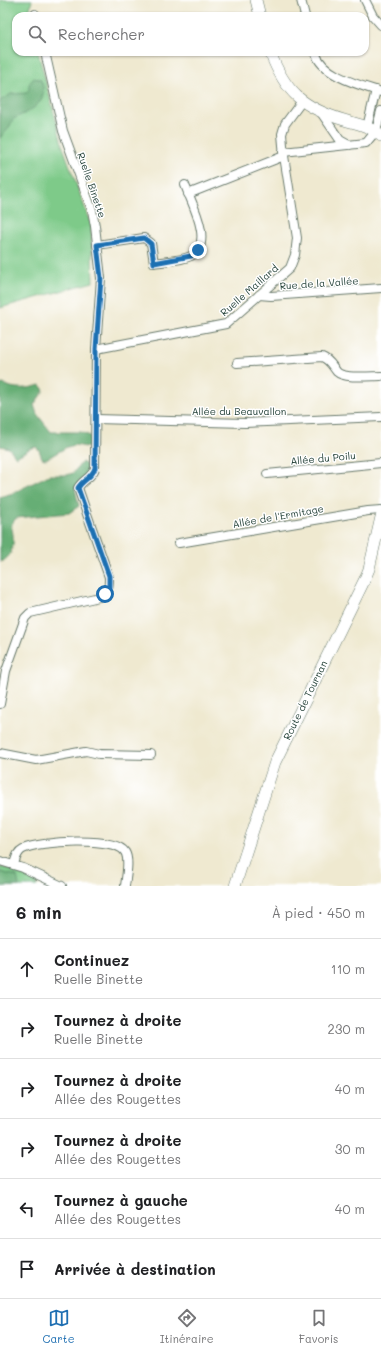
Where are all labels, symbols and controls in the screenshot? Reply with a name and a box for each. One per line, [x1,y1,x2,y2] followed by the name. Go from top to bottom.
[12,12,369,56] search box
[26,23,48,45] icon: search
[58,24,145,44] text: Rechercher
[74,150,110,220] street label: Ruelle Binette
[189,241,207,259] route end
[217,261,281,319] street label: Ruelle Maillard
[279,273,359,293] street label: Rue de la Vallée
[192,404,286,418] street label: Allée du Beauvallon
[290,448,356,468] street label: Allée du Poilu
[231,501,325,531] street label: Allée de l'Ermitage
[96,585,114,603] route start
[280,658,330,742] street label: Route de Tournan
[16,901,61,923] text: 6 min
[272,904,365,921] text: À pied · 450 m
[54,950,129,970] text: Continuez
[16,958,38,980] icon: ahead
[331,960,365,977] text: 110 m
[54,970,143,987] text: Ruelle Binette
[54,1010,182,1030] text: Tournez à droite
[16,1018,38,1040] icon: right
[328,1020,365,1037] text: 230 m
[54,1030,143,1047] text: Ruelle Binette
[54,1070,182,1090] text: Tournez à droite
[16,1078,38,1100] icon: right
[335,1080,365,1097] text: 40 m
[54,1090,181,1107] text: Allée des Rougettes
[54,1130,182,1150] text: Tournez à droite
[16,1138,38,1160] icon: right
[335,1140,365,1157] text: 30 m
[54,1150,181,1167] text: Allée des Rougettes
[54,1190,188,1210] text: Tournez à gauche
[16,1198,38,1220] icon: left
[335,1200,365,1217] text: 40 m
[54,1210,181,1227] text: Allée des Rougettes
[16,1258,38,1280] icon: arrive
[54,1259,216,1279] text: Arrivée à destination
[43,1307,74,1346] tab: Carte
[160,1307,214,1346] tab: Itinéraire
[299,1307,338,1346] tab: Favoris

